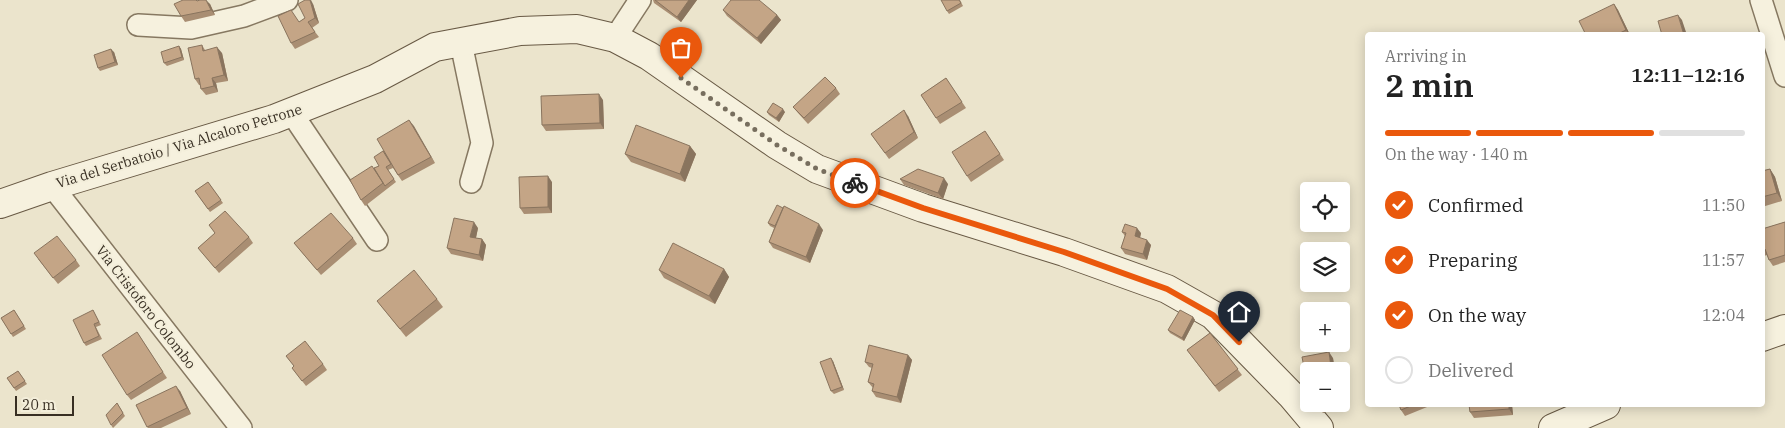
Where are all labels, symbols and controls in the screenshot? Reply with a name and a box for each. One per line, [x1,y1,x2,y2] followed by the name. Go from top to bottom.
[660,27,702,78] pin
[667,34,695,62] icon: bag
[1385,46,1467,66] text: Arriving in
[1631,63,1745,87] text: 12:11–12:16
[1385,64,1474,106] text: 2 min
[54,100,304,192] street label: Via del Serbatoio / Via Alcaloro Petrone
[1385,144,1528,164] text: On the way · 140 m
[830,158,880,208] courier
[841,169,869,197] icon: bike
[1300,182,1350,412] map controls
[1300,182,1350,232] button: locate
[1385,191,1413,219] icon: check
[1428,193,1523,217] text: Confirmed
[1702,195,1745,215] text: 11:50
[92,242,200,372] street label: Via Cristoforo Colombo
[1300,242,1350,292] button: layers
[1385,246,1413,274] icon: check
[1428,248,1517,272] text: Preparing
[1702,250,1745,270] text: 11:57
[1218,291,1260,342] pin
[1225,298,1253,326] icon: home
[1385,301,1413,329] icon: check
[1300,302,1350,352] button: +
[1428,303,1526,327] text: On the way
[1702,305,1745,325] text: 12:04
[1428,358,1514,382] text: Delivered
[1300,362,1350,412] button: −
[15,393,74,416] scale bar
[22,396,55,414] text: 20 m

